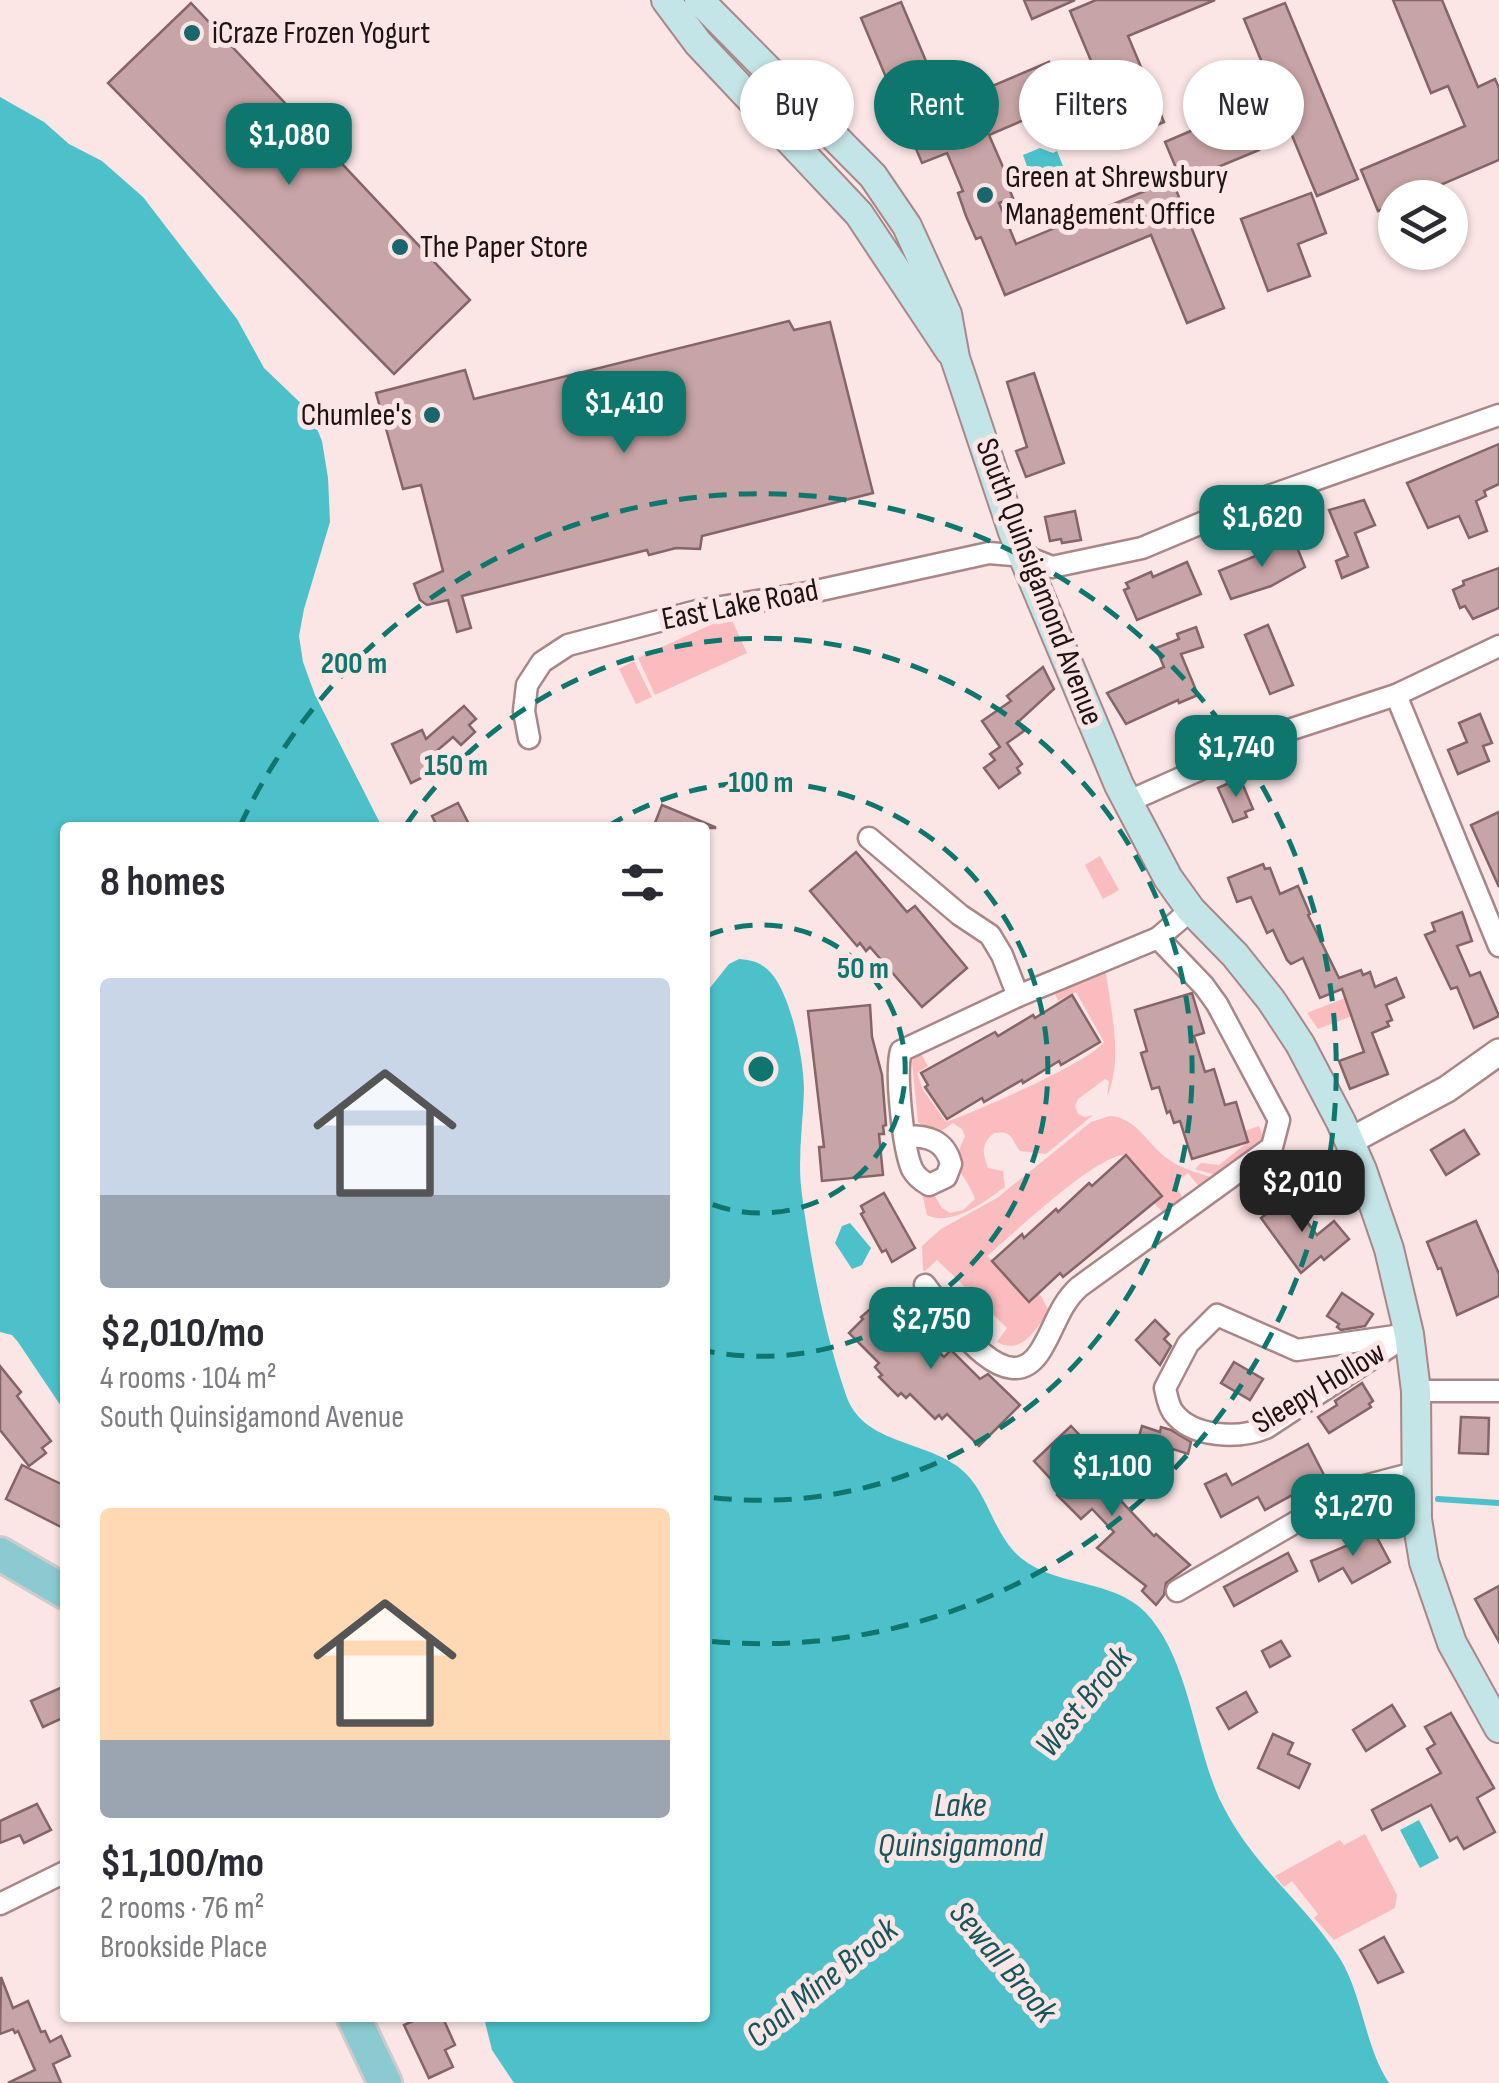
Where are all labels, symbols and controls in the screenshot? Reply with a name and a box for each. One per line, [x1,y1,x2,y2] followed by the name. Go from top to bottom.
[212,14,430,53] place label: iCraze Frozen Yogurt
[181,22,203,44] marker: iCraze Frozen Yogurt
[740,60,854,150] chip: Buy
[874,60,999,150] chip: Rent
[1019,60,1163,150] chip: Filters
[1183,60,1304,150] chip: New
[208,103,370,188] pin: $1,080
[248,116,330,155] text: $1,080
[1005,158,1228,234] place label: Green at Shrewsbury Management Office
[1378,180,1468,270] map controls
[1378,180,1468,270] button: layers
[974,184,996,206] marker: Green at Shrewsbury Management Office
[420,228,588,267] place label: The Paper Store
[389,236,411,258] marker: The Paper Store
[543,371,705,456] pin: $1,410
[584,384,664,423] text: $1,410
[301,396,412,435] place label: Chumlee's
[421,404,443,426] marker: Chumlee's
[966,433,1112,731] street label: South Quinsigamond Avenue
[1181,485,1343,570] pin: $1,620
[1221,498,1303,537] text: $1,620
[658,571,822,639] street label: East Lake Road
[321,646,387,682] text: 200 m
[1155,715,1317,800] pin: $1,740
[1197,728,1275,767] text: $1,740
[424,748,488,784] text: 150 m
[729,765,793,801] text: 100 m
[615,855,670,910] icon: filters
[100,857,225,908] text: 8 homes
[837,951,889,987] text: 50 m
[295,1043,475,1223] icon: home
[743,1051,779,1087] centre of rings
[1221,1150,1383,1235] pin: $2,010
[1262,1163,1342,1202] text: $2,010
[850,1287,1012,1372] pin: $2,750
[891,1300,971,1339] text: $2,750
[100,1308,264,1359] text: $2,010/mo
[1245,1333,1393,1443] street label: Sleepy Hollow
[100,1359,277,1398] text: 4 rooms · 104 m²
[100,1398,404,1437] text: South Quinsigamond Avenue
[1031,1434,1193,1519] pin: $1,100
[1072,1447,1152,1486] text: $1,100
[1272,1474,1434,1559] pin: $1,270
[1313,1487,1393,1526] text: $1,270
[295,1573,475,1753] icon: home
[1026,1637,1142,1766] water label: West Brook
[878,1784,1044,1867] water label: Lake Quinsigamond
[100,1838,264,1889] text: $1,100/mo
[100,1889,264,1928] text: 2 rooms · 76 m²
[940,1892,1067,2032] water label: Sewall Brook
[737,1908,907,2057] water label: Coal Mine Brook
[100,1928,267,1967] text: Brookside Place

